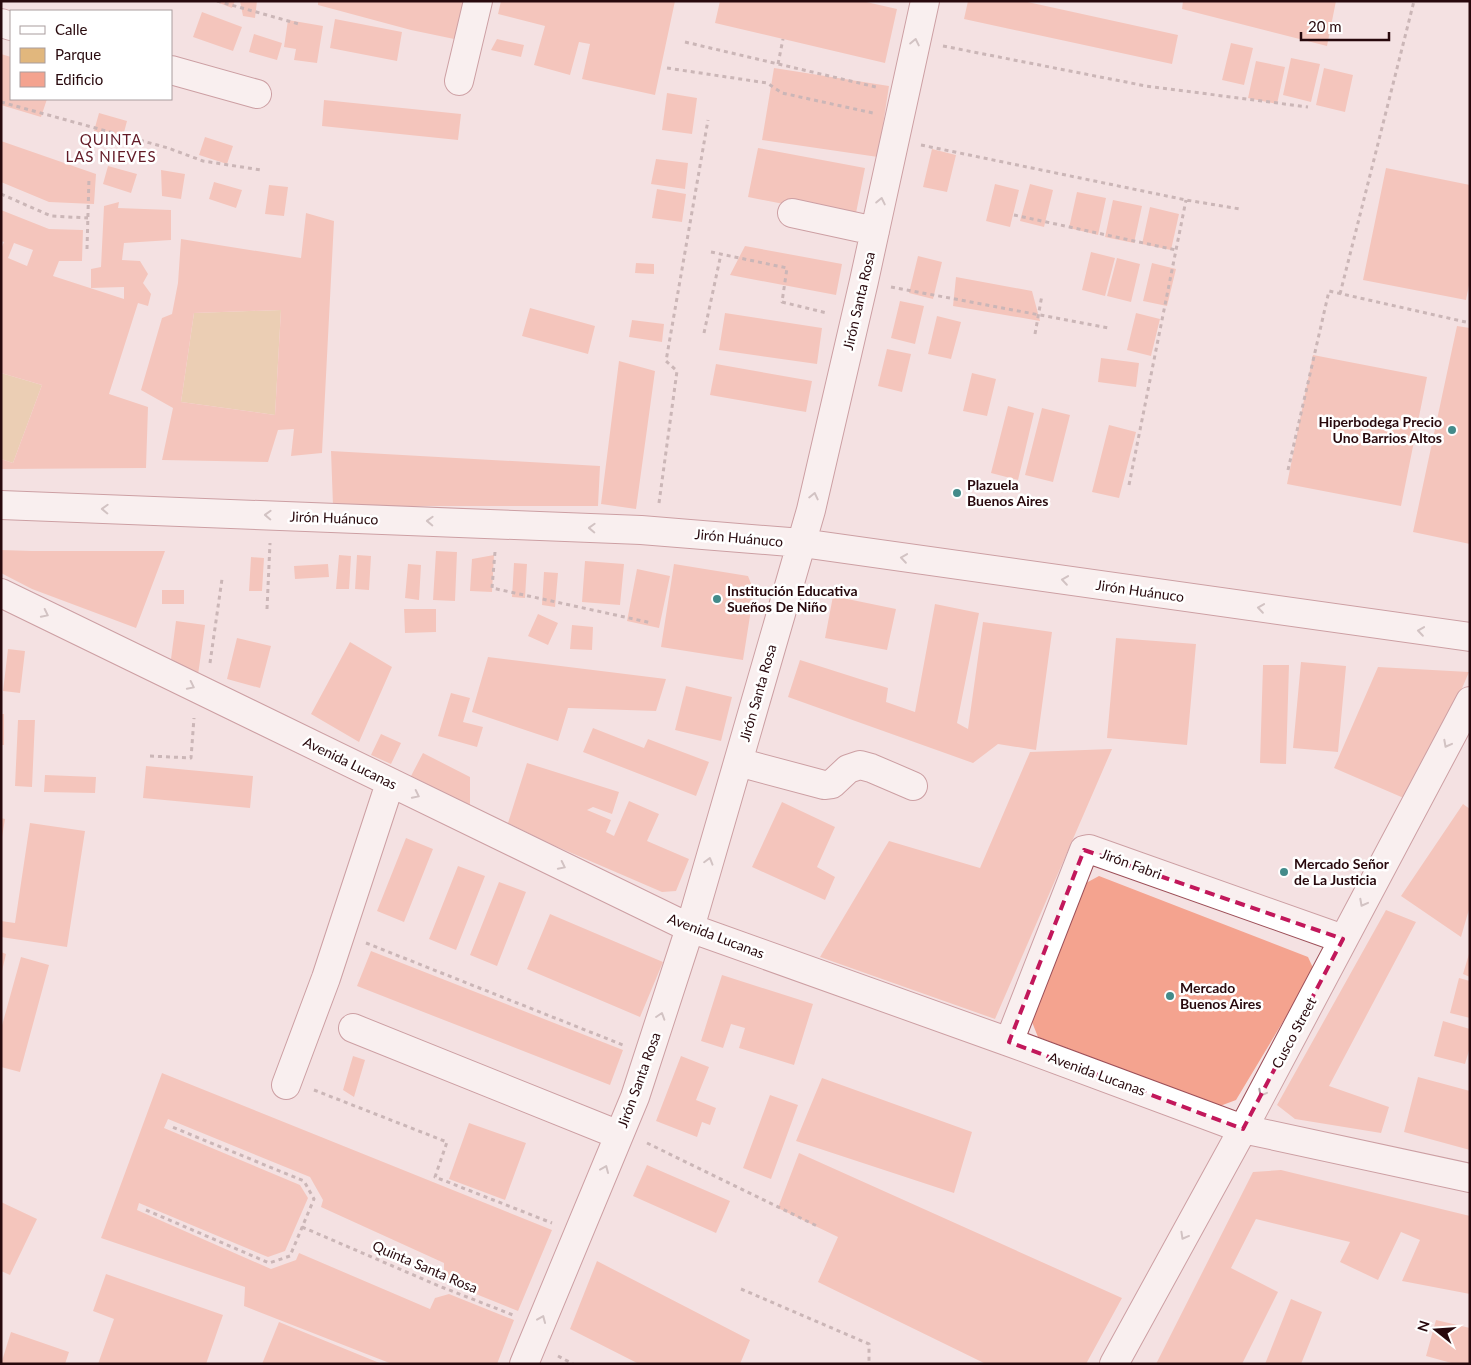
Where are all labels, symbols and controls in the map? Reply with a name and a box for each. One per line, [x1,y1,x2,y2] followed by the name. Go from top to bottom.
[10,10,172,100] legend
[1301,10,1388,42] scale bar
[1308,17,1342,35] text: 20 m
[55,20,88,38] text: Calle
[910,38,920,47] one-way arrow
[55,45,101,63] text: Parque
[55,70,103,88] text: Edificio
[65,130,157,165] district label: QUINTA LAS NIEVES
[875,197,886,205] one-way arrow
[839,250,878,352] street label: Jirón Santa Rosa
[1318,413,1442,446] place label: Hiperbodega Precio Uno Barrios Altos
[1446,424,1458,436] marker: Hiperbodega Precio Uno Barrios Altos
[967,476,1048,509] place label: Plazuela Buenos Aires
[951,487,963,499] marker: Plazuela Buenos Aires
[808,492,819,501] one-way arrow
[101,504,108,514] one-way arrow
[289,507,379,528] street label: Jirón Huánuco
[263,510,271,521] one-way arrow
[426,516,434,527] one-way arrow
[588,523,596,533] one-way arrow
[694,525,784,550] street label: Jirón Huánuco
[900,553,908,563] one-way arrow
[1061,576,1069,586] one-way arrow
[1095,576,1185,605] street label: Jirón Huánuco
[727,582,858,615] place label: Institución Educativa Sueños De Niño
[711,593,723,605] marker: Institución Educativa Sueños De Niño
[1256,603,1264,614] one-way arrow
[40,608,49,619] one-way arrow
[1417,626,1426,636] one-way arrow
[736,642,780,743] street label: Jirón Santa Rosa
[186,679,195,690] one-way arrow
[301,733,400,793] street label: Avenida Lucanas
[1443,739,1453,748] one-way arrow
[411,789,420,799] one-way arrow
[1098,845,1164,882] street label: Jirón Fabri
[1294,855,1390,888] place label: Mercado Señor de La Justicia
[704,858,714,866] one-way arrow
[557,860,566,871] one-way arrow
[1278,866,1290,878] marker: Mercado Señor de La Justicia
[1359,898,1369,907] one-way arrow
[666,909,767,962] street label: Avenida Lucanas
[1180,979,1261,1012] place label: Mercado Buenos Aires
[1164,990,1176,1002] marker: Mercado Buenos Aires
[1268,994,1319,1071] street label: Cusco Street
[655,1013,665,1021] one-way arrow
[613,1030,664,1130] street label: Jirón Santa Rosa
[1046,1048,1148,1099] street label: Avenida Lucanas
[1258,1088,1268,1097] one-way arrow
[599,1165,609,1174] one-way arrow
[1180,1230,1190,1239] one-way arrow
[370,1237,480,1296] street label: Quinta Santa Rosa
[1411,1305,1461,1355] north arrow
[536,1315,547,1324] one-way arrow
[1413,1318,1433,1334] text: N

